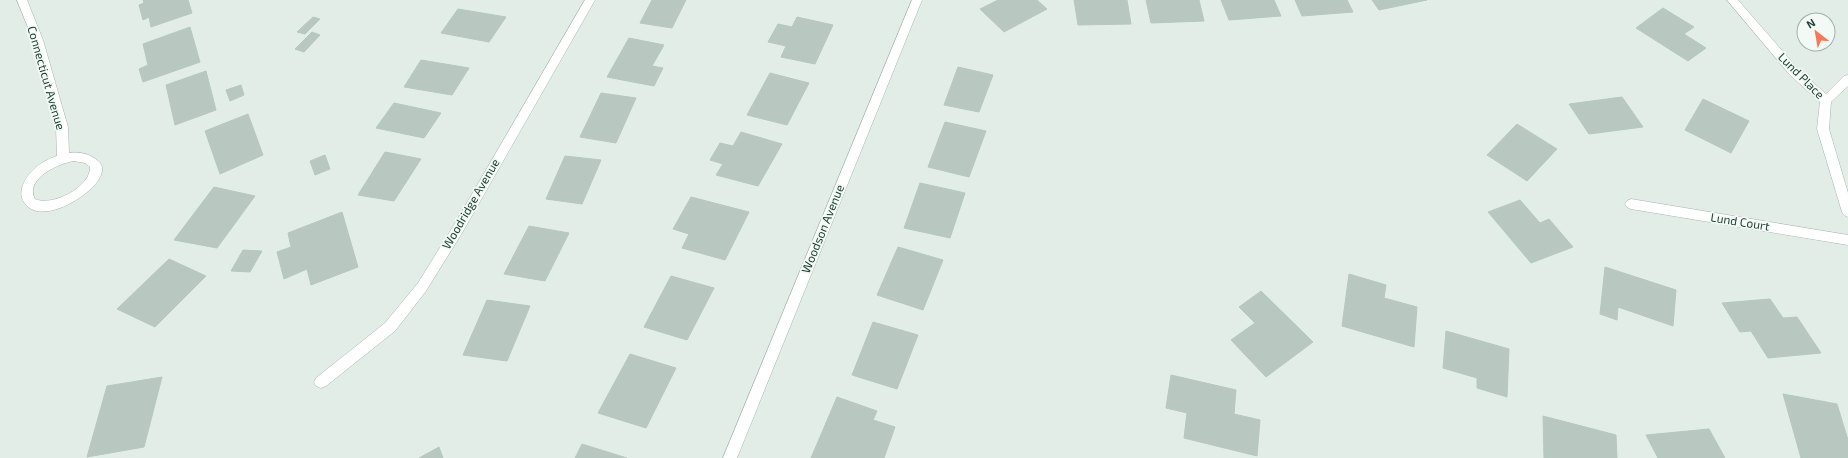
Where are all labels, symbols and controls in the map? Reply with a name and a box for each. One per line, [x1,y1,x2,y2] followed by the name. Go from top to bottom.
[1796,12,1836,52] north arrow
[1804,15,1817,31] text: N
[25,24,68,131] street label: Connecticut Avenue
[1776,49,1828,101] street label: Lund Place
[439,156,502,251] street label: Woodridge Avenue
[798,182,846,275] street label: Woodson Avenue
[1710,209,1771,233] street label: Lund Court

